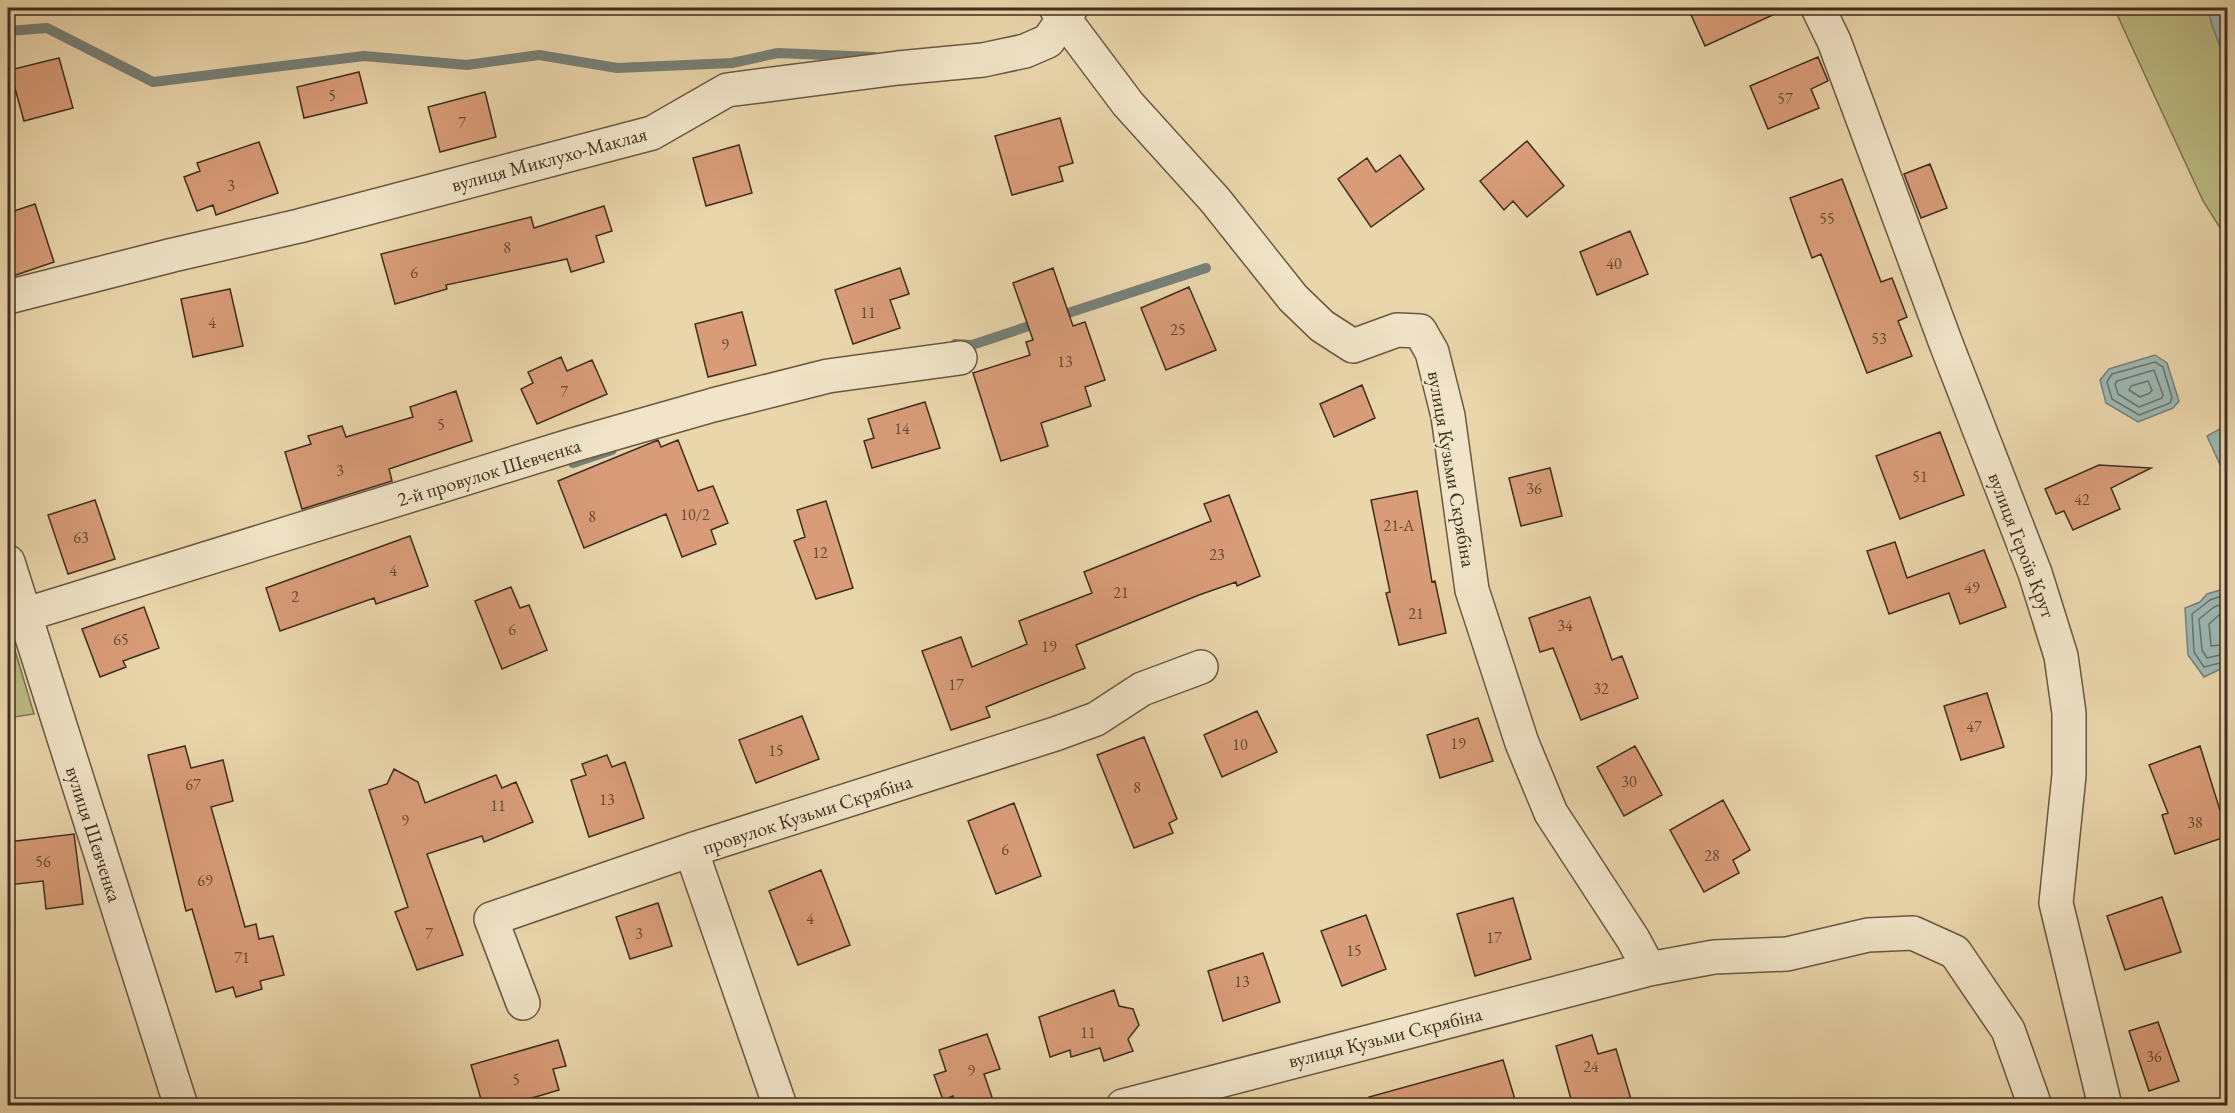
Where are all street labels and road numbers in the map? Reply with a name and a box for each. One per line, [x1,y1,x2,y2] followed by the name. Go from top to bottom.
[448,120,650,198] street label: вулиця Миклухо-Маклая
[1422,369,1482,569] street label: вулиця Кузьми Скрябіна
[394,432,584,512] street label: 2-й провулок Шевченка
[1982,468,2062,622] street label: вулиця Героїв Крут
[60,763,128,905] street label: вулиця Шевченка
[699,768,915,860] street label: провулок Кузьми Скрябіна
[1285,1000,1485,1074] street label: вулиця Кузьми Скрябіна

